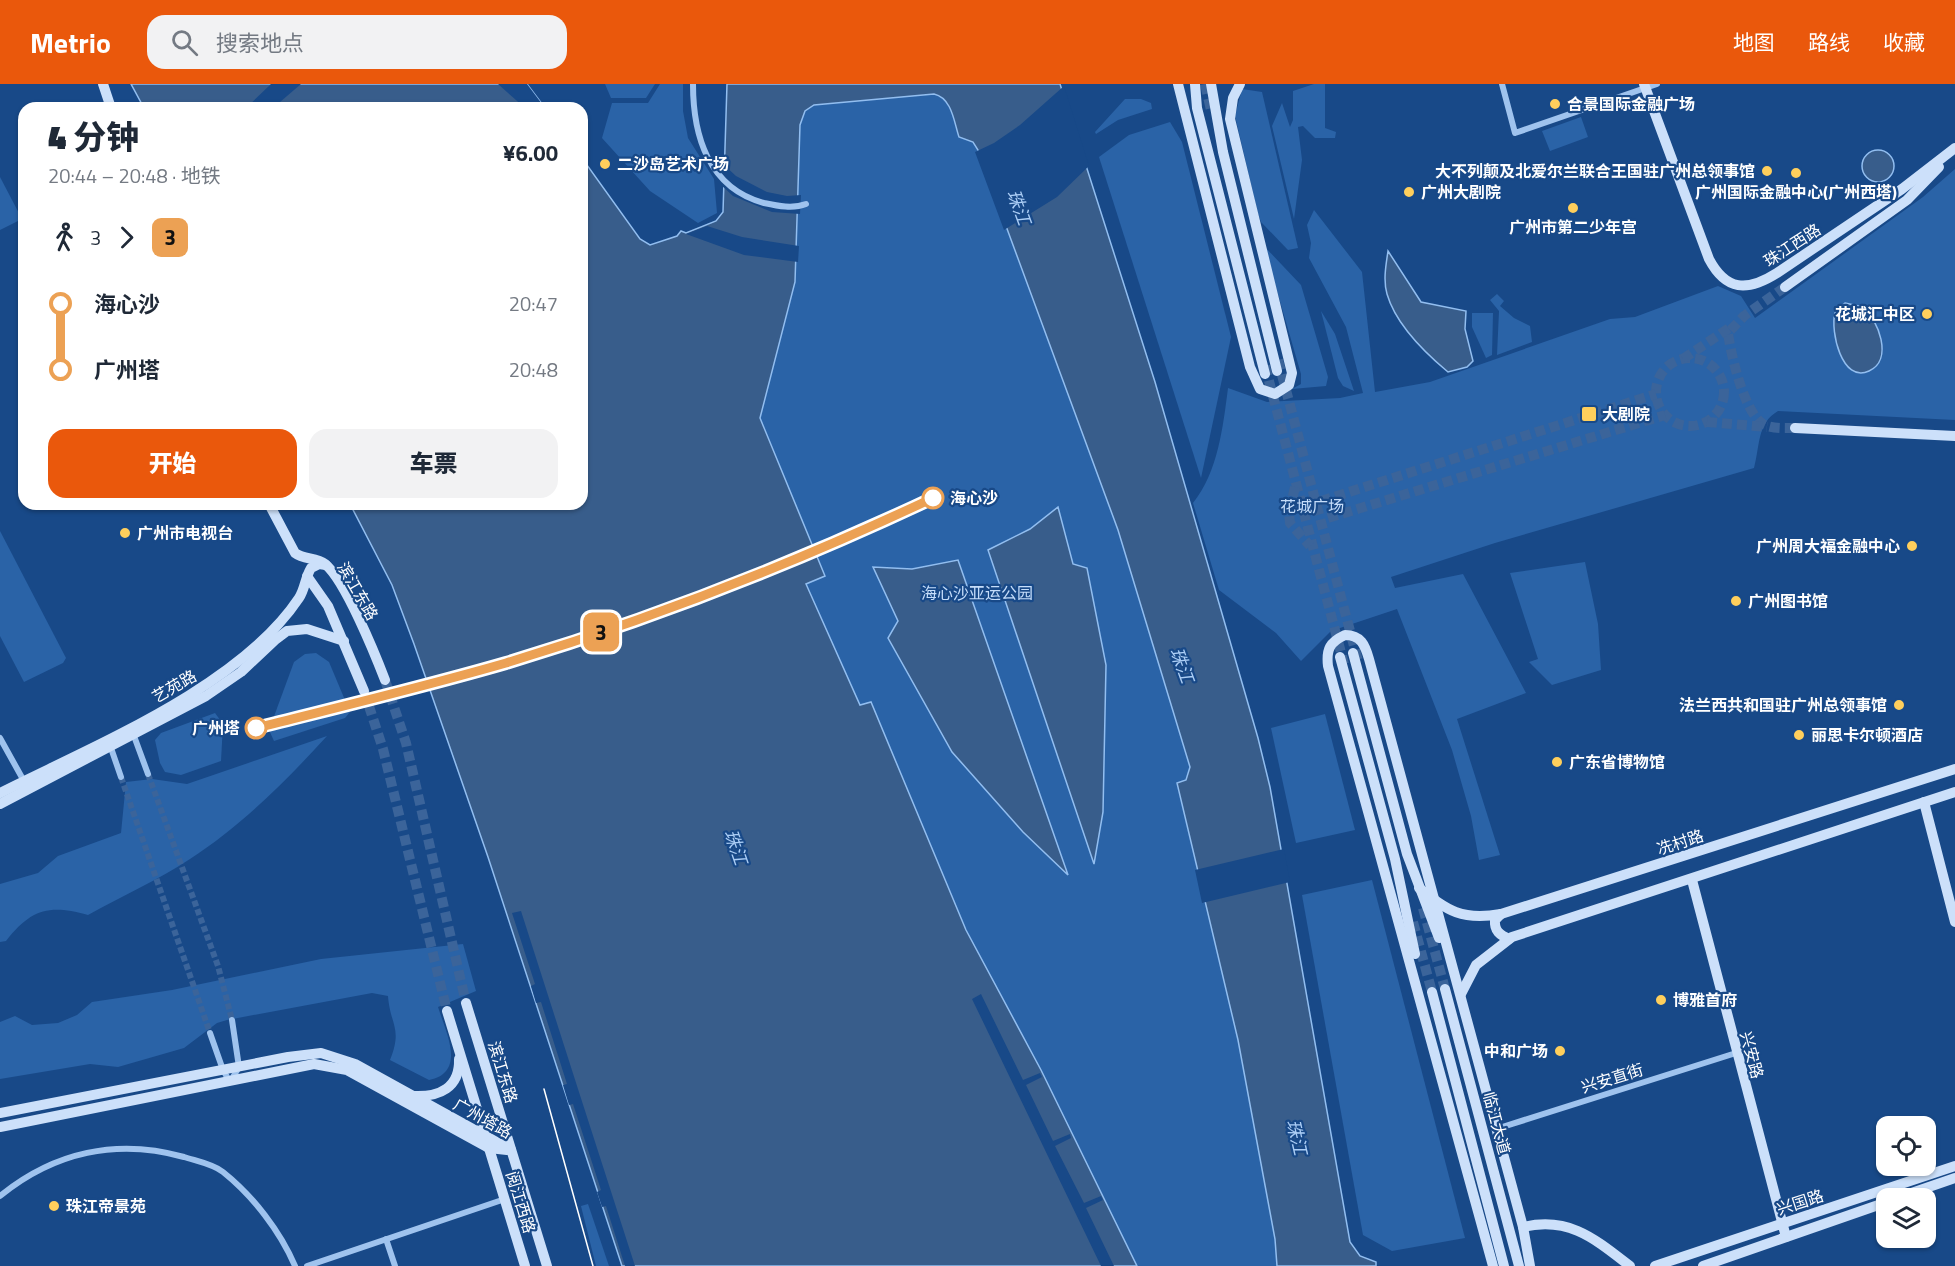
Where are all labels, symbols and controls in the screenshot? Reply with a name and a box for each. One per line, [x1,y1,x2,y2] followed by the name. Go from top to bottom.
[147,15,567,69] search box
[30,21,111,64] text: Metrio
[168,26,201,59] icon: search
[216,26,304,60] text: 搜索地点
[1733,26,1775,58] text: 地图
[1808,26,1850,58] text: 路线
[1883,26,1925,58] text: 收藏
[1567,92,1695,116] place label: 合景国际金融广场
[1548,97,1562,111] marker: 合景国际金融广场
[48,112,139,162] text: 4 分钟
[503,136,558,170] text: ¥6.00
[617,152,729,176] place label: 二沙岛艺术广场
[598,157,612,171] marker: 二沙岛艺术广场
[1435,159,1755,183] place label: 大不列颠及北爱尔兰联合王国驻广州总领事馆
[48,160,221,191] text: 20:44 – 20:48 · 地铁
[1760,164,1774,178] marker: 大不列颠及北爱尔兰联合王国驻广州总领事馆
[1789,166,1803,180] marker: 广州国际金融中心(广州西塔)
[1421,180,1501,204] place label: 广州大剧院
[1695,180,1897,204] place label: 广州国际金融中心(广州西塔)
[1000,185,1039,230] water label: 珠江
[1402,185,1416,199] marker: 广州大剧院
[1566,201,1580,215] marker: 广州市第二少年宫
[1509,215,1637,239] place label: 广州市第二少年宫
[1759,218,1825,272] street label: 珠江西路
[48,221,81,254] icon: walk
[110,221,143,254] icon: forward
[164,221,176,253] text: 3
[90,222,101,253] text: 3
[94,287,160,321] text: 海心沙
[509,288,558,319] text: 20:47
[1835,302,1915,326] place label: 花城汇中区
[1920,307,1934,321] marker: 花城汇中区
[94,353,160,387] text: 广州塔
[509,354,558,385] text: 20:48
[1602,402,1650,426] place label: 大剧院
[1580,405,1598,423] marker: 大剧院
[48,429,297,498] button: 开始
[309,429,558,498] button: 车票
[950,486,998,510] place label: 海心沙
[922,487,944,509] marker: 海心沙
[1280,494,1344,518] park label: 花城广场
[137,521,233,545] place label: 广州市电视台
[118,526,132,540] marker: 广州市电视台
[1756,534,1900,558] place label: 广州周大福金融中心
[1905,539,1919,553] marker: 广州周大福金融中心
[332,557,384,625] street label: 滨江东路
[921,581,1033,605] park label: 海心沙亚运公园
[1748,589,1828,613] place label: 广州图书馆
[1729,594,1743,608] marker: 广州图书馆
[582,612,620,652] line badge: 3
[595,616,607,648] text: 3
[1163,643,1202,688] water label: 珠江
[147,664,201,708] street label: 艺苑路
[1679,693,1887,717] place label: 法兰西共和国驻广州总领事馆
[1892,698,1906,712] marker: 法兰西共和国驻广州总领事馆
[192,716,240,740] place label: 广州塔
[245,717,267,739] marker: 广州塔
[1811,723,1923,747] place label: 丽思卡尔顿酒店
[1792,728,1806,742] marker: 丽思卡尔顿酒店
[1569,750,1665,774] place label: 广东省博物馆
[1550,755,1564,769] marker: 广东省博物馆
[1653,823,1707,861] street label: 冼村路
[717,826,755,870] water label: 珠江
[1673,988,1737,1012] place label: 博雅首府
[1654,993,1668,1007] marker: 博雅首府
[1734,1029,1770,1081] street label: 兴安路
[482,1038,524,1106] street label: 滨江东路
[1484,1039,1548,1063] place label: 中和广场
[1553,1044,1567,1058] marker: 中和广场
[1578,1057,1646,1099] street label: 兴安直街
[1477,1089,1517,1157] street label: 临江大道
[449,1092,517,1144] street label: 广州塔路
[1280,1116,1315,1160] water label: 珠江
[1876,1116,1936,1248] map controls
[1876,1116,1936,1176] button: locate
[500,1168,542,1236] street label: 阅江西路
[1773,1183,1827,1221] street label: 兴国路
[1876,1188,1936,1248] button: layers
[66,1194,146,1218] place label: 珠江帝景苑
[47,1199,61,1213] marker: 珠江帝景苑

